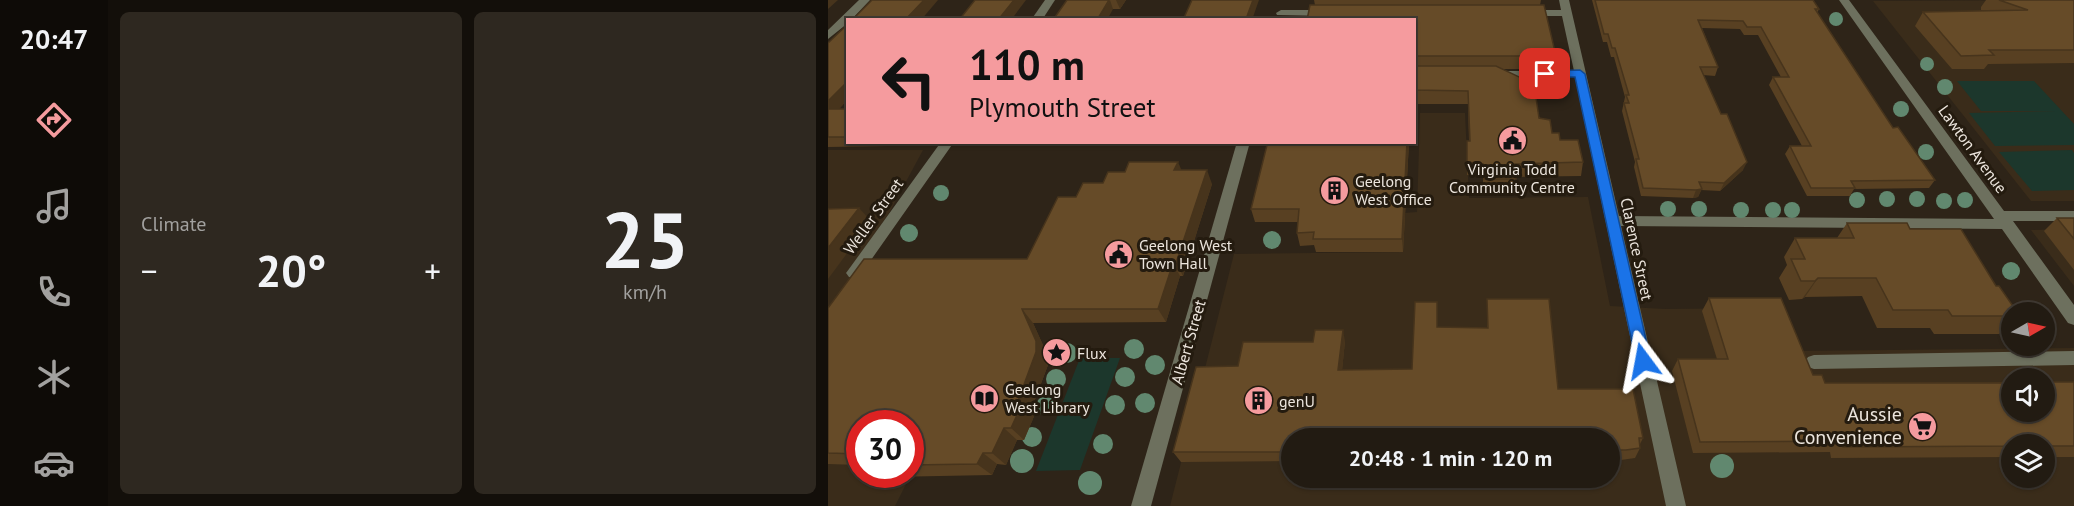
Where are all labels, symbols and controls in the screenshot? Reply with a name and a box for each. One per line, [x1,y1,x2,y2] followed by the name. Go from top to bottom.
[20,22,88,56] text: 20:47
[969,37,1085,92] text: 110 m
[870,42,948,120] icon: left
[1519,48,1570,99] pin
[1528,57,1561,90] icon: arrive
[969,90,1156,124] text: Plymouth Street
[33,99,75,141] icon: directions
[1934,101,2012,197] street label: Lawton Avenue
[1496,125,1528,157] public building icon: Virginia Todd Community Centre
[1449,159,1575,197] place label: Virginia Todd Community Centre
[1355,171,1432,209] place label: Geelong West Office
[839,174,908,258] street label: Weller Street
[1318,174,1350,206] building icon: Geelong West Office
[33,185,75,227] icon: music
[601,189,689,290] text: 25
[1616,196,1658,303] street label: Clarence Street
[141,211,207,237] text: Climate
[1139,235,1233,273] place label: Geelong West Town Hall
[1102,238,1134,270] public building icon: Geelong West Town Hall
[256,241,326,299] text: 20°
[141,249,158,292] text: −
[424,249,441,292] text: +
[33,271,75,313] icon: phone
[623,279,667,305] text: km/h
[1166,297,1210,387] street label: Albert Street
[2001,302,2055,356] north arrow
[2001,302,2055,488] map controls
[1611,329,1675,393] position arrow
[1040,337,1072,369] place icon: Flux
[1077,343,1107,363] place label: Flux
[33,356,75,398] icon: climate
[2001,368,2055,422] button: sound
[1005,379,1090,417] place label: Geelong West Library
[968,382,1000,414] library icon: Geelong West Library
[1242,385,1274,417] building icon: genU
[1279,391,1315,411] place label: genU
[1794,401,1902,450] place label: Aussie Convenience
[846,410,924,488] speed limit sign: 30
[1907,410,1939,442] supermarket icon: Aussie Convenience
[2001,434,2055,488] button: layers
[33,442,75,484] icon: car
[1349,444,1552,472] text: 20:48 · 1 min · 120 m

